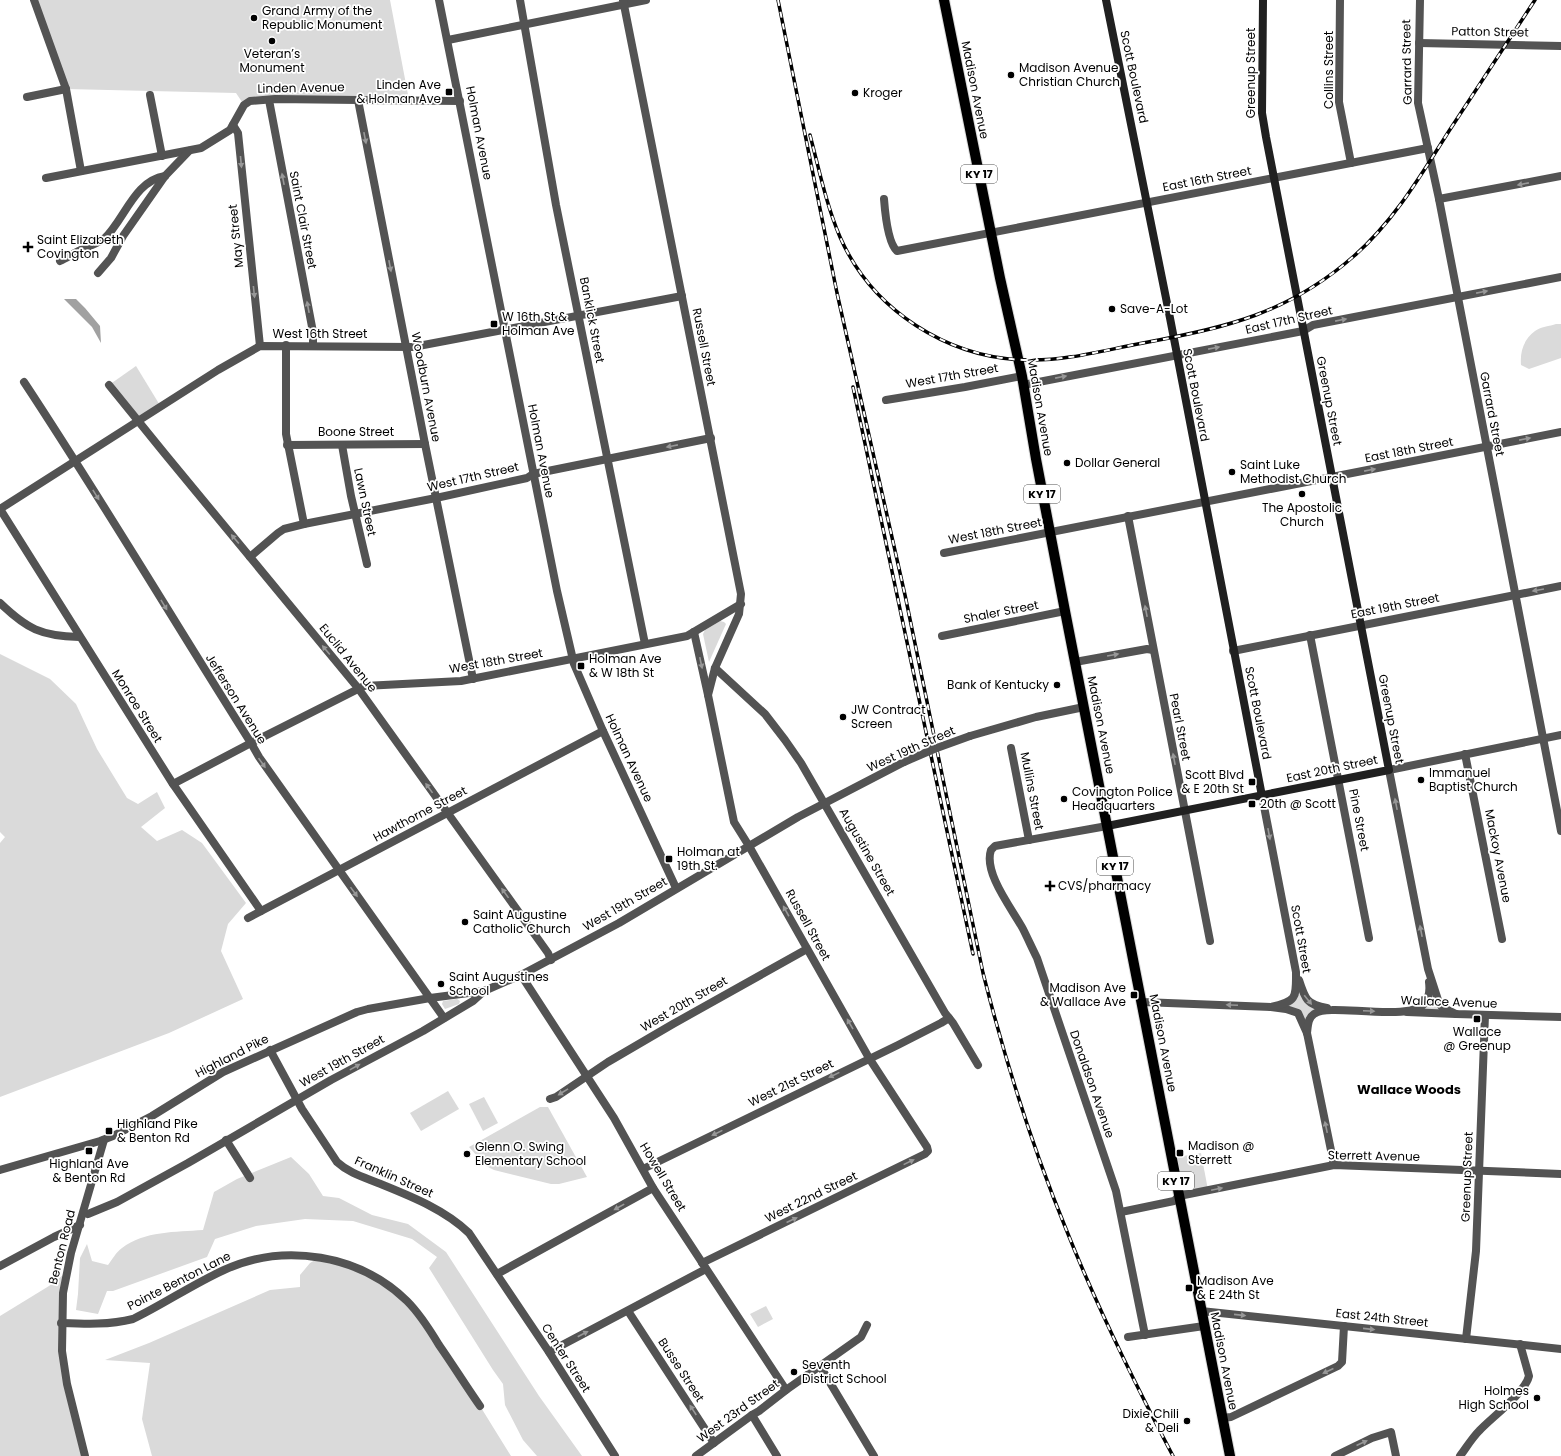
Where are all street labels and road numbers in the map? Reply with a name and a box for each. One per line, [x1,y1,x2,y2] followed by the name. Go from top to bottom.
[1397,19,1416,105] street label: Garrard Street
[1451,22,1529,41] street label: Patton Street
[1242,28,1259,118] street label: Greenup Street
[1116,29,1153,125] street label: Scott Boulevard
[1320,31,1337,109] street label: Collins Street
[958,39,993,140] street label: Madison Avenue
[257,78,345,97] street label: Linden Avenue
[462,84,497,181] street label: Holman Avenue
[1161,162,1253,195] street label: East 16th Street
[961,165,997,183] road number: KY 17
[286,169,321,270] street label: Saint Clair Street
[224,204,247,269] street label: May Street
[576,276,609,364] street label: Banklick Street
[1244,301,1334,338] street label: East 17th Street
[689,306,720,387] street label: Russell Street
[273,325,367,342] street label: West 16th Street
[408,331,445,443] street label: Woodburn Avenue
[1179,347,1214,443] street label: Scott Boulevard
[1313,355,1346,447] street label: Greenup Street
[1023,356,1057,457] street label: Madison Avenue
[904,359,1000,392] street label: West 17th Street
[1476,370,1509,457] street label: Garrard Street
[524,402,559,499] street label: Holman Avenue
[318,423,394,440] street label: Boone Street
[1363,433,1455,466] street label: East 18th Street
[425,458,520,495] street label: West 17th Street
[350,466,381,537] street label: Lawn Street
[1024,485,1060,503] road number: KY 17
[947,513,1043,548] street label: West 18th Street
[1349,589,1441,622] street label: East 19th Street
[962,596,1040,627] street label: Shaler Street
[316,620,381,695] street label: Euclid Avenue
[448,644,544,677] street label: West 18th Street
[202,650,271,747] street label: Jefferson Avenue
[1241,665,1276,761] street label: Scott Boulevard
[108,666,167,746] street label: Monroe Street
[1375,673,1408,765] street label: Greenup Street
[1084,674,1119,775] street label: Madison Avenue
[1166,692,1195,762] street label: Pearl Street
[602,711,657,805] street label: Holman Avenue
[864,722,958,776] street label: West 19th Street
[1017,750,1048,831] street label: Mullins Street
[1285,751,1379,786] street label: East 20th Street
[370,782,470,845] street label: Hawthorne Street
[1345,787,1374,853] street label: Pine Street
[835,805,899,899] street label: Augustine Street
[1481,808,1516,904] street label: Mackoy Avenue
[1097,857,1133,875] road number: KY 17
[579,873,670,935] street label: West 19th Street
[782,886,835,964] street label: Russell Street
[1287,903,1316,974] street label: Scott Street
[637,972,730,1035] street label: West 20th Street
[1400,991,1498,1012] street label: Wallace Avenue
[1146,992,1181,1093] street label: Madison Avenue
[1066,1028,1119,1140] street label: Donaldson Avenue
[192,1030,272,1081] street label: Highland Pike
[296,1030,387,1091] street label: West 19th Street
[745,1055,836,1111] street label: West 21st Street
[1456,1131,1477,1223] street label: Greenup Street
[636,1139,691,1214] street label: Howell Street
[1328,1146,1420,1165] street label: Sterrett Avenue
[352,1152,436,1201] street label: Franklin Street
[762,1167,860,1226] street label: West 22nd Street
[1158,1172,1194,1190] road number: KY 17
[44,1208,79,1286] street label: Benton Road
[124,1247,233,1314] street label: Pointe Benton Lane
[1335,1304,1429,1331] street label: East 24th Street
[1207,1310,1242,1411] street label: Madison Avenue
[538,1320,595,1395] street label: Center Street
[654,1334,709,1405] street label: Busse Street
[693,1375,782,1446] street label: West 23rd Street

